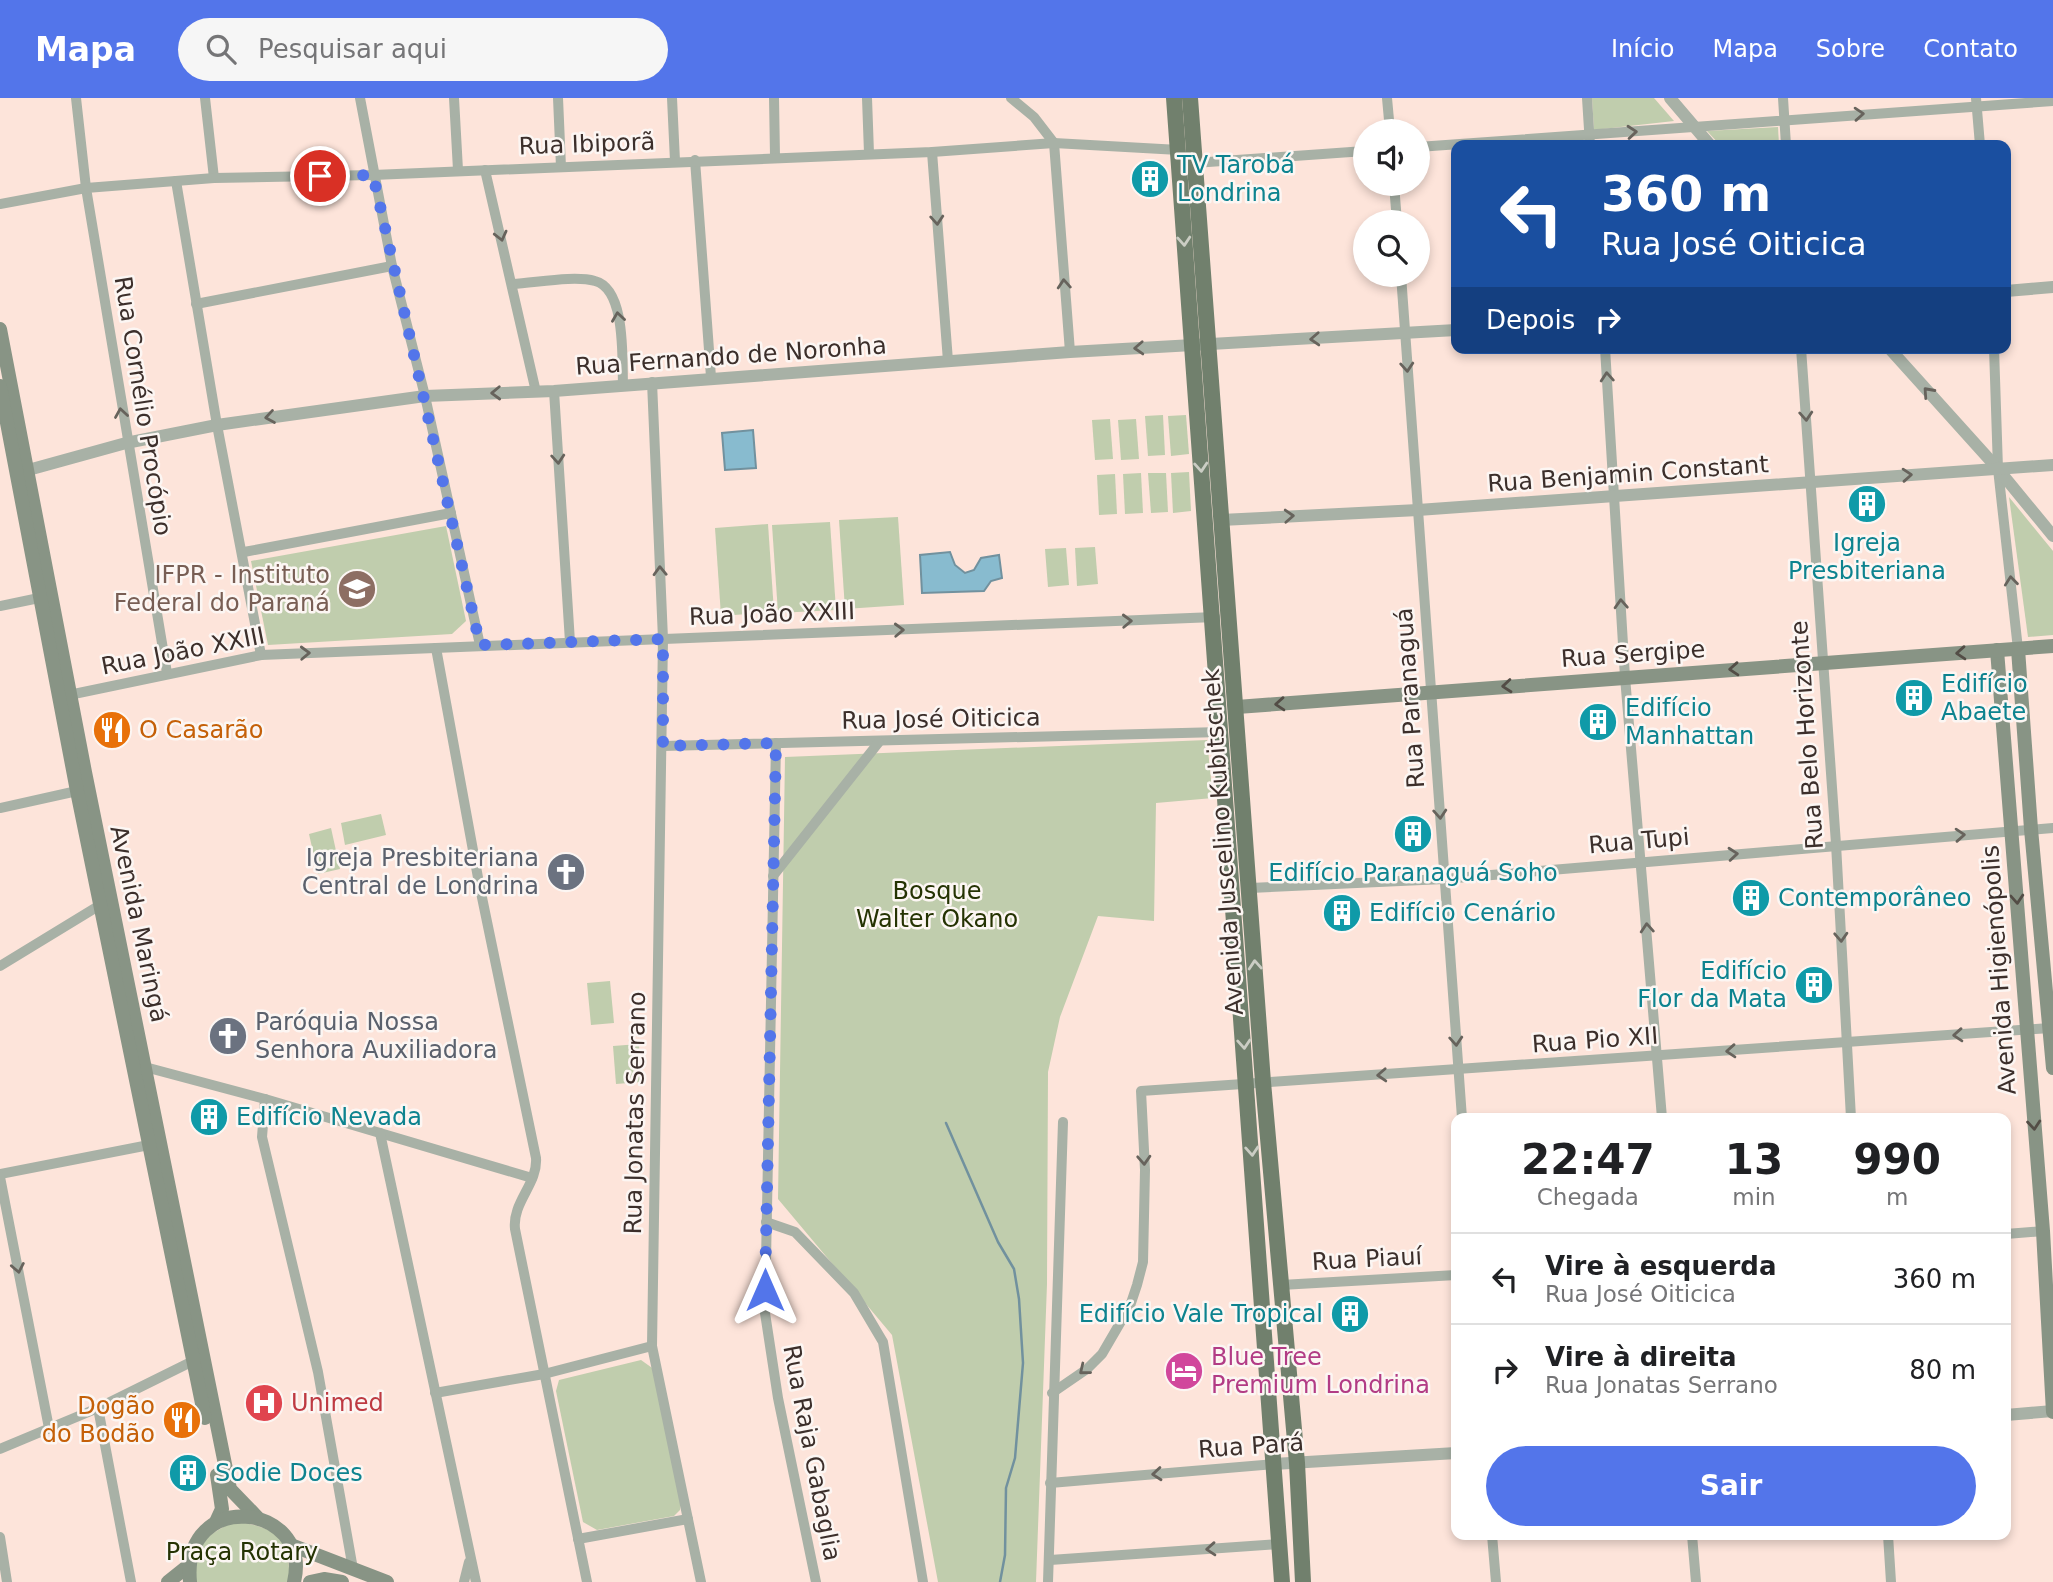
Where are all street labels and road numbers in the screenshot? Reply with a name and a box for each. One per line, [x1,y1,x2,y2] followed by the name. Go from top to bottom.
[518,128,656,160] street label: Rua Ibiporã
[109,274,177,538] street label: Rua Cornélio Procópio
[574,331,888,381] street label: Rua Fernando de Noronha
[1486,450,1770,498] street label: Rua Benjamin Constant
[689,597,855,631] street label: Rua João XXIII
[1390,607,1430,789] street label: Rua Paranaguá
[1785,620,1829,850] street label: Rua Belo Horizonte
[99,621,267,681] street label: Rua João XXIII
[1560,635,1706,673] street label: Rua Sergipe
[1197,668,1249,1016] street label: Avenida Juscelino Kubitschek
[841,703,1041,735] street label: Rua José Oiticica
[104,823,174,1025] street label: Avenida Maringá
[1587,823,1691,859] street label: Rua Tupi
[1976,844,2022,1096] street label: Avenida Higienópolis
[619,991,651,1235] street label: Rua Jonatas Serrano
[1531,1022,1659,1058] street label: Rua Pio XII
[1311,1242,1424,1276] street label: Rua Piauí
[777,1343,847,1563] street label: Rua Raja Gabaglia
[1197,1428,1305,1464] street label: Rua Pará

